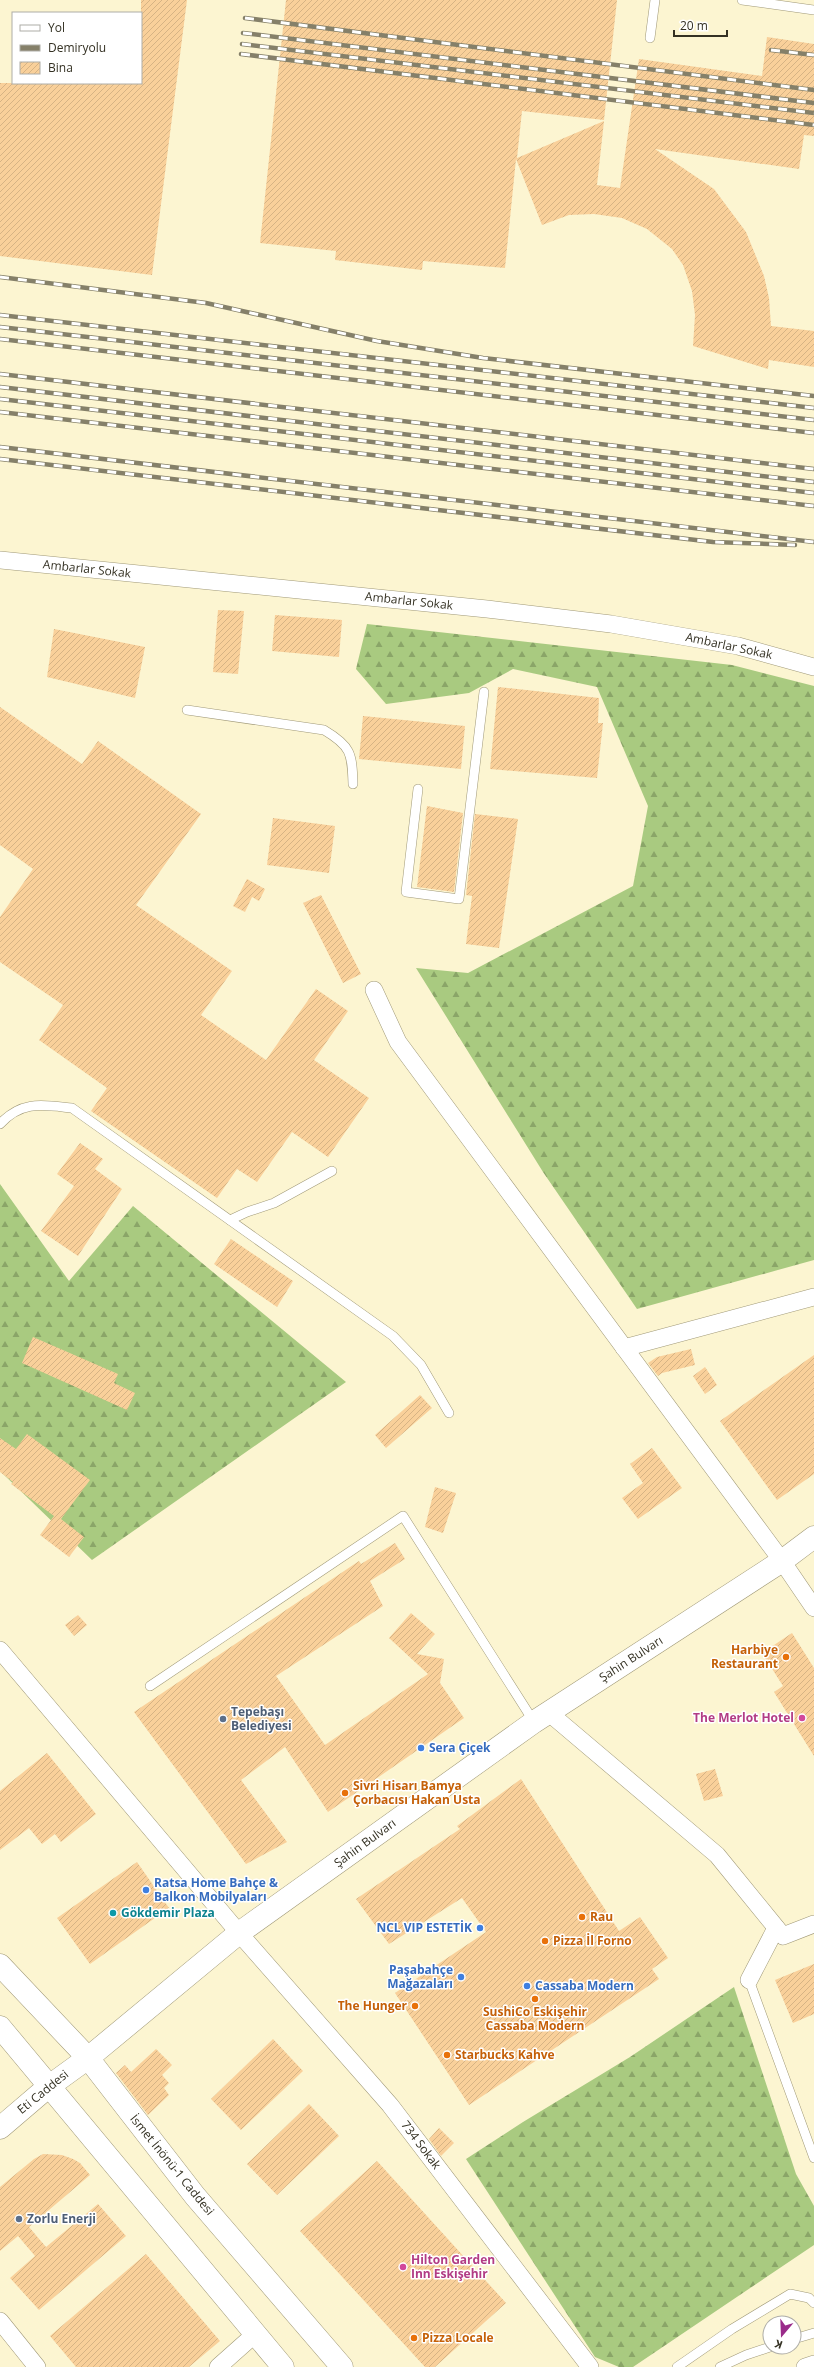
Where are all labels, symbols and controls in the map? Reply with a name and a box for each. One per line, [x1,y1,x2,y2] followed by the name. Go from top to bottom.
[12,12,142,84] legend
[674,12,727,38] scale bar
[680,17,708,34] text: 20 m
[48,19,65,36] text: Yol
[48,39,106,56] text: Demiryolu
[48,59,73,76] text: Bina
[42,555,133,582] street label: Ambarlar Sokak
[364,587,455,614] street label: Ambarlar Sokak
[684,628,775,663] street label: Ambarlar Sokak
[596,1632,666,1686] street label: Şahin Bulvarı
[711,1641,778,1672] place label: Harbiye Restaurant
[781,1652,791,1662] marker: Harbiye Restaurant
[231,1703,292,1734] place label: Tepebaşı Belediyesi
[693,1709,794,1726] place label: The Merlot Hotel
[797,1713,807,1723] marker: The Merlot Hotel
[218,1714,228,1724] marker: Tepebaşı Belediyesi
[429,1739,491,1756] place label: Sera Çiçek
[416,1743,426,1753] marker: Sera Çiçek
[353,1777,481,1808] place label: Sivri Hisarı Bamya Çorbacısı Hakan Usta
[340,1788,350,1798] marker: Sivri Hisarı Bamya Çorbacısı Hakan Usta
[330,1814,399,1871] street label: Şahin Bulvarı
[154,1874,278,1905] place label: Ratsa Home Bahçe & Balkon Mobilyaları
[141,1885,151,1895] marker: Ratsa Home Bahçe & Balkon Mobilyaları
[121,1904,215,1921] place label: Gökdemir Plaza
[108,1908,118,1918] marker: Gökdemir Plaza
[590,1908,613,1925] place label: Rau
[577,1912,587,1922] marker: Rau
[376,1919,472,1936] place label: NCL VIP ESTETİK
[475,1923,485,1933] marker: NCL VIP ESTETİK
[553,1932,632,1949] place label: Pizza İl Forno
[540,1936,550,1946] marker: Pizza İl Forno
[387,1961,453,1992] place label: Paşabahçe Mağazaları
[456,1972,466,1982] marker: Paşabahçe Mağazaları
[535,1977,634,1994] place label: Cassaba Modern
[522,1981,532,1991] marker: Cassaba Modern
[530,1994,540,2004] marker: SushiCo Eskişehir Cassaba Modern
[338,1997,408,2014] place label: The Hunger
[410,2001,420,2011] marker: The Hunger
[483,2003,588,2034] place label: SushiCo Eskişehir Cassaba Modern
[455,2046,555,2063] place label: Starbucks Kahve
[442,2050,452,2060] marker: Starbucks Kahve
[13,2066,72,2118] street label: Eti Caddesi
[126,2111,218,2219] street label: İsmet İnönü-1 Caddesi
[398,2117,446,2173] street label: 734 Sokak
[27,2210,96,2227] place label: Zorlu Enerji
[14,2214,24,2224] marker: Zorlu Enerji
[411,2251,495,2282] place label: Hilton Garden Inn Eskişehir
[398,2262,408,2272] marker: Hilton Garden Inn Eskişehir
[762,2315,802,2355] north arrow
[422,2329,494,2346] place label: Pizza Locale
[409,2333,419,2343] marker: Pizza Locale
[772,2336,784,2353] text: K

